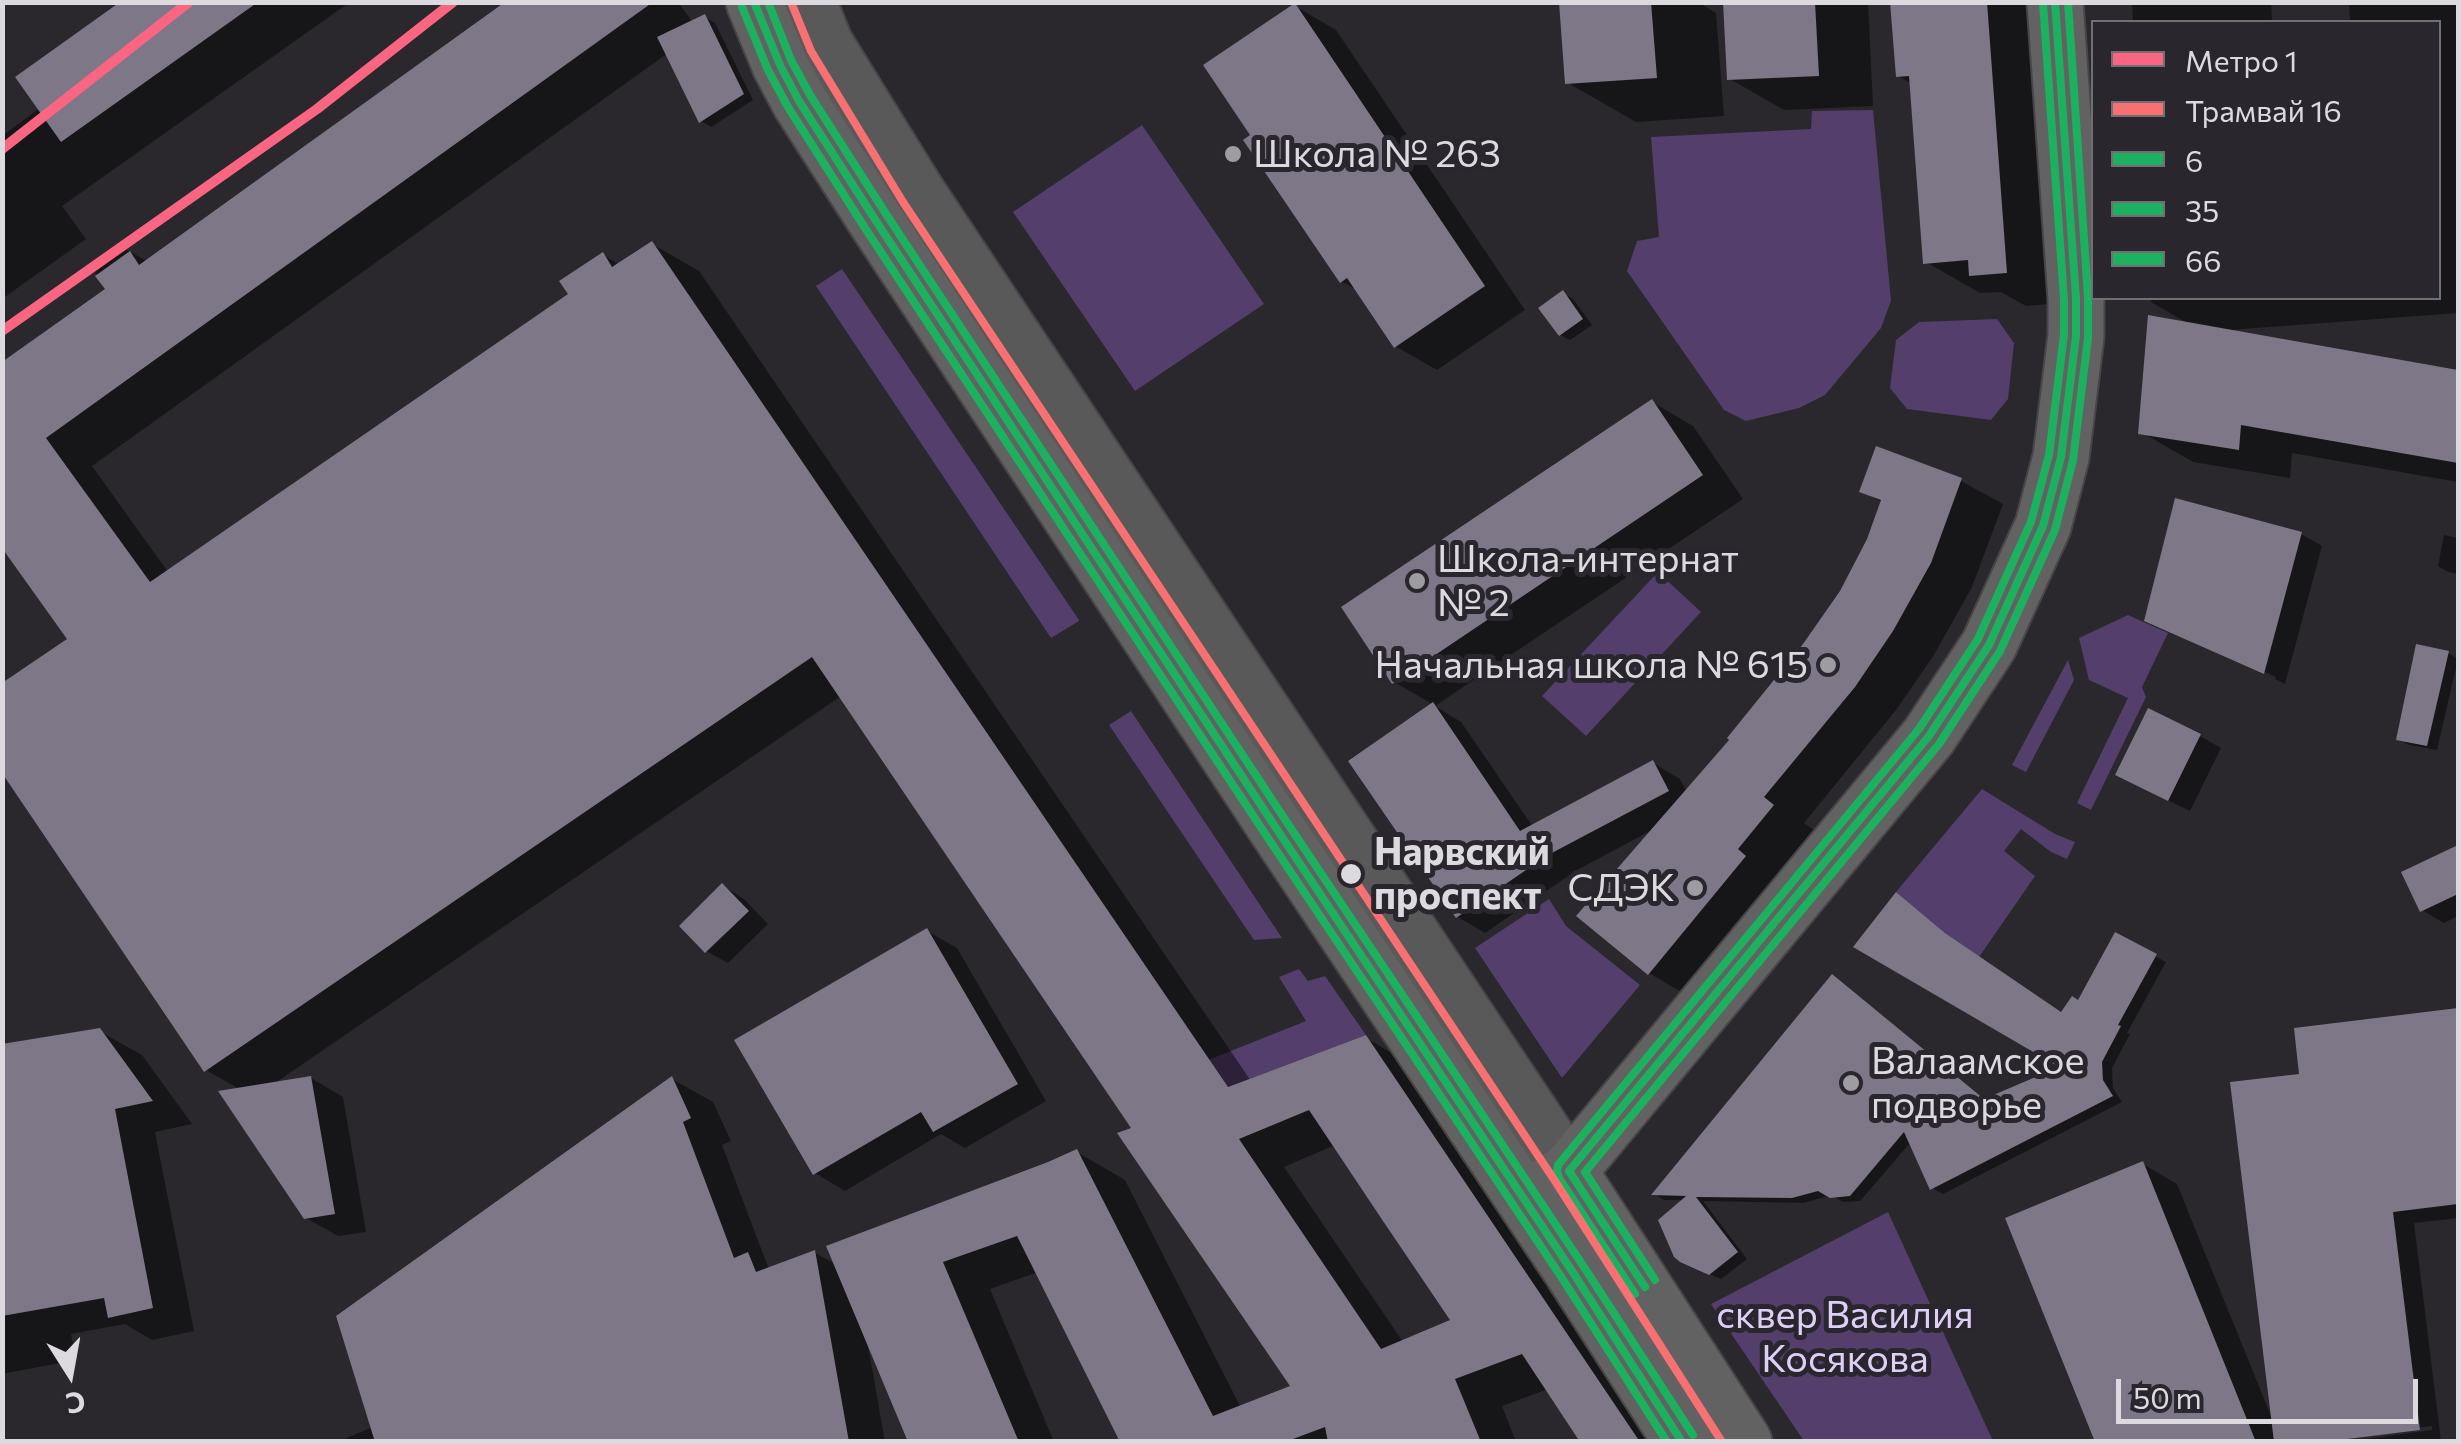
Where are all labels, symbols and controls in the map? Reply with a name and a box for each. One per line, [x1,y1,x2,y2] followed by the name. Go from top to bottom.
[2091,20,2441,300] legend
[2185,41,2298,78] text: Метро 1
[2185,91,2342,128] text: Трамвай 16
[1253,131,1501,177] place label: Школа № 263
[2185,141,2203,178] text: 6
[1222,143,1244,165] marker: Школа № 263
[2185,191,2219,228] text: 35
[2185,241,2221,278] text: 66
[1437,536,1739,626] place label: Школа-интернат № 2
[1406,570,1428,592] marker: Школа-интернат № 2
[1375,642,1808,688] place label: Начальная школа № 615
[1817,654,1839,676] marker: Начальная школа № 615
[1374,829,1550,918] place label: Нарвский проспект
[1338,861,1364,887] marker: Нарвский проспект
[1568,865,1675,911] place label: СДЭК
[1684,877,1706,899] marker: СДЭК
[1871,1038,2085,1128] place label: Валаамское подворье
[1840,1072,1862,1094] marker: Валаамское подворье
[1716,1292,1974,1382] park label: сквер Василия Косякова
[20,1324,120,1424] north arrow
[2121,1359,2424,1421] scale bar
[2133,1378,2202,1415] text: 50 m
[63,1385,88,1422] text: С

